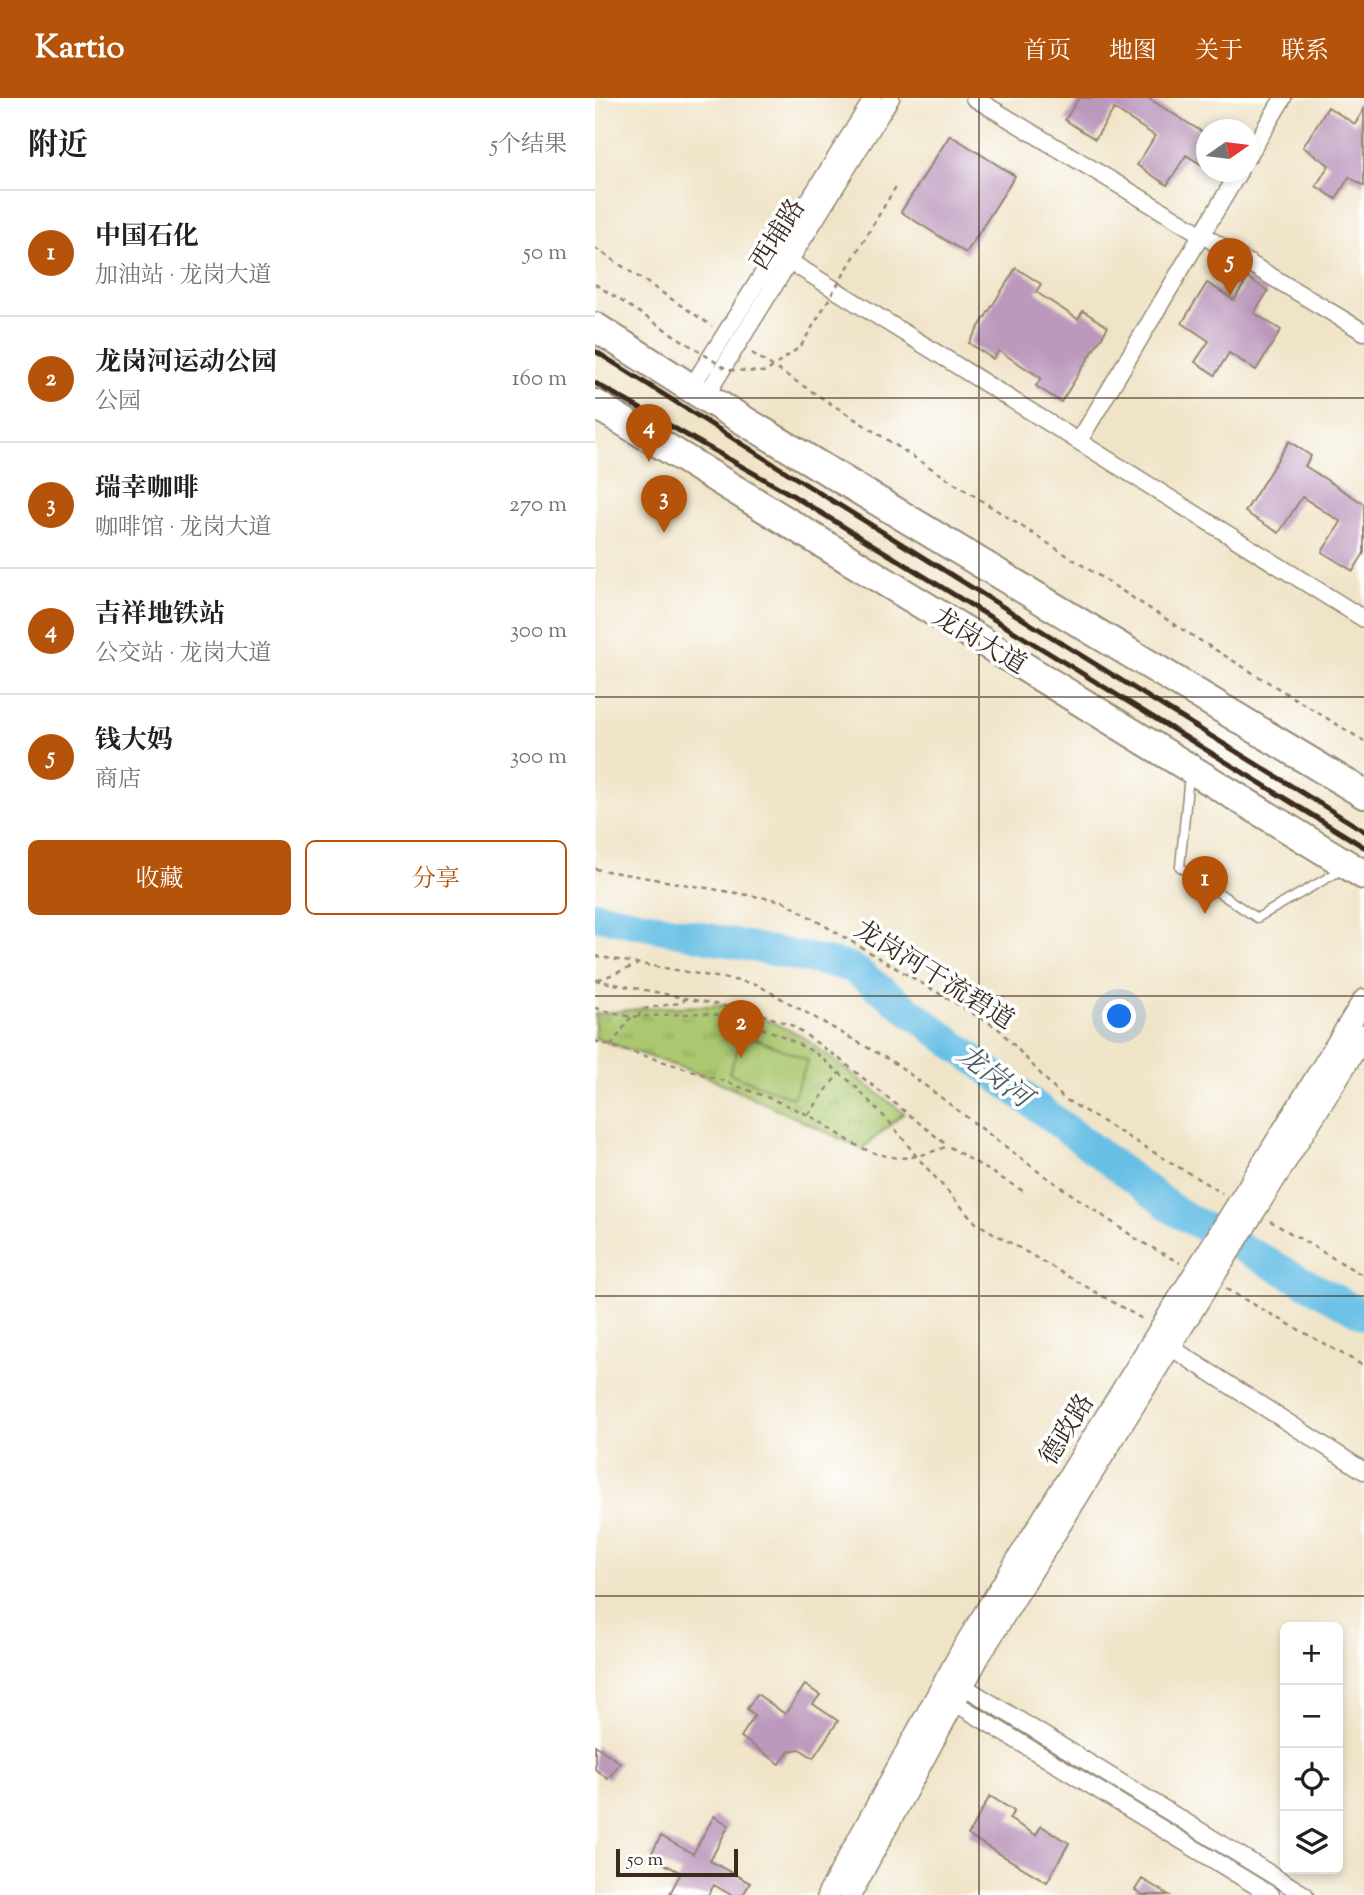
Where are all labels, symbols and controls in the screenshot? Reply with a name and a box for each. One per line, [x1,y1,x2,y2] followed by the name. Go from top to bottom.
[35,25,125,73] text: Kartio
[1023,35,1071,69] text: 首页
[1109,35,1157,69] text: 地图
[1195,35,1243,69] text: 关于
[1281,35,1329,69] text: 联系
[1196,119,1259,182] north arrow
[28,125,88,168] text: 附近
[490,129,567,162] text: 5个结果
[743,192,815,278] street label: 西埔路
[95,219,199,256] text: 中国石化
[47,237,55,270] text: 1
[523,237,567,270] text: 50 m
[1207,238,1253,296] pin: 5
[95,260,272,293] text: 加油站 · 龙岗大道
[95,345,277,382] text: 龙岗河运动公园
[46,363,56,396] text: 2
[512,363,567,396] text: 160 m
[95,386,141,419] text: 公园
[626,404,672,462] pin: 4
[95,471,199,508] text: 瑞幸咖啡
[641,475,687,533] pin: 3
[46,489,56,522] text: 3
[509,489,567,522] text: 270 m
[95,512,272,545] text: 咖啡馆 · 龙岗大道
[95,597,225,634] text: 吉祥地铁站
[925,599,1033,685] street label: 龙岗大道
[45,615,57,648] text: 4
[510,615,567,648] text: 300 m
[95,638,272,671] text: 公交站 · 龙岗大道
[95,723,173,760] text: 钱大妈
[47,741,55,774] text: 5
[510,741,567,774] text: 300 m
[95,764,141,797] text: 商店
[28,840,291,915] button: 收藏
[305,840,567,915] button: 分享
[1182,856,1228,914] pin: 1
[847,912,1021,1040] street label: 龙岗河干流碧道
[1102,999,1136,1033] your location
[718,1000,764,1058] pin: 2
[948,1036,1043,1122] water label: 龙岗河
[1032,1387,1104,1473] street label: 德政路
[1280,1622,1343,1874] map controls
[1280,1622,1343,1685] button: +
[1280,1685,1343,1748] button: −
[1280,1748,1343,1811] button: locate
[1280,1811,1343,1874] button: layers
[616,1846,739,1878] scale bar
[627,1847,663,1874] text: 50 m

